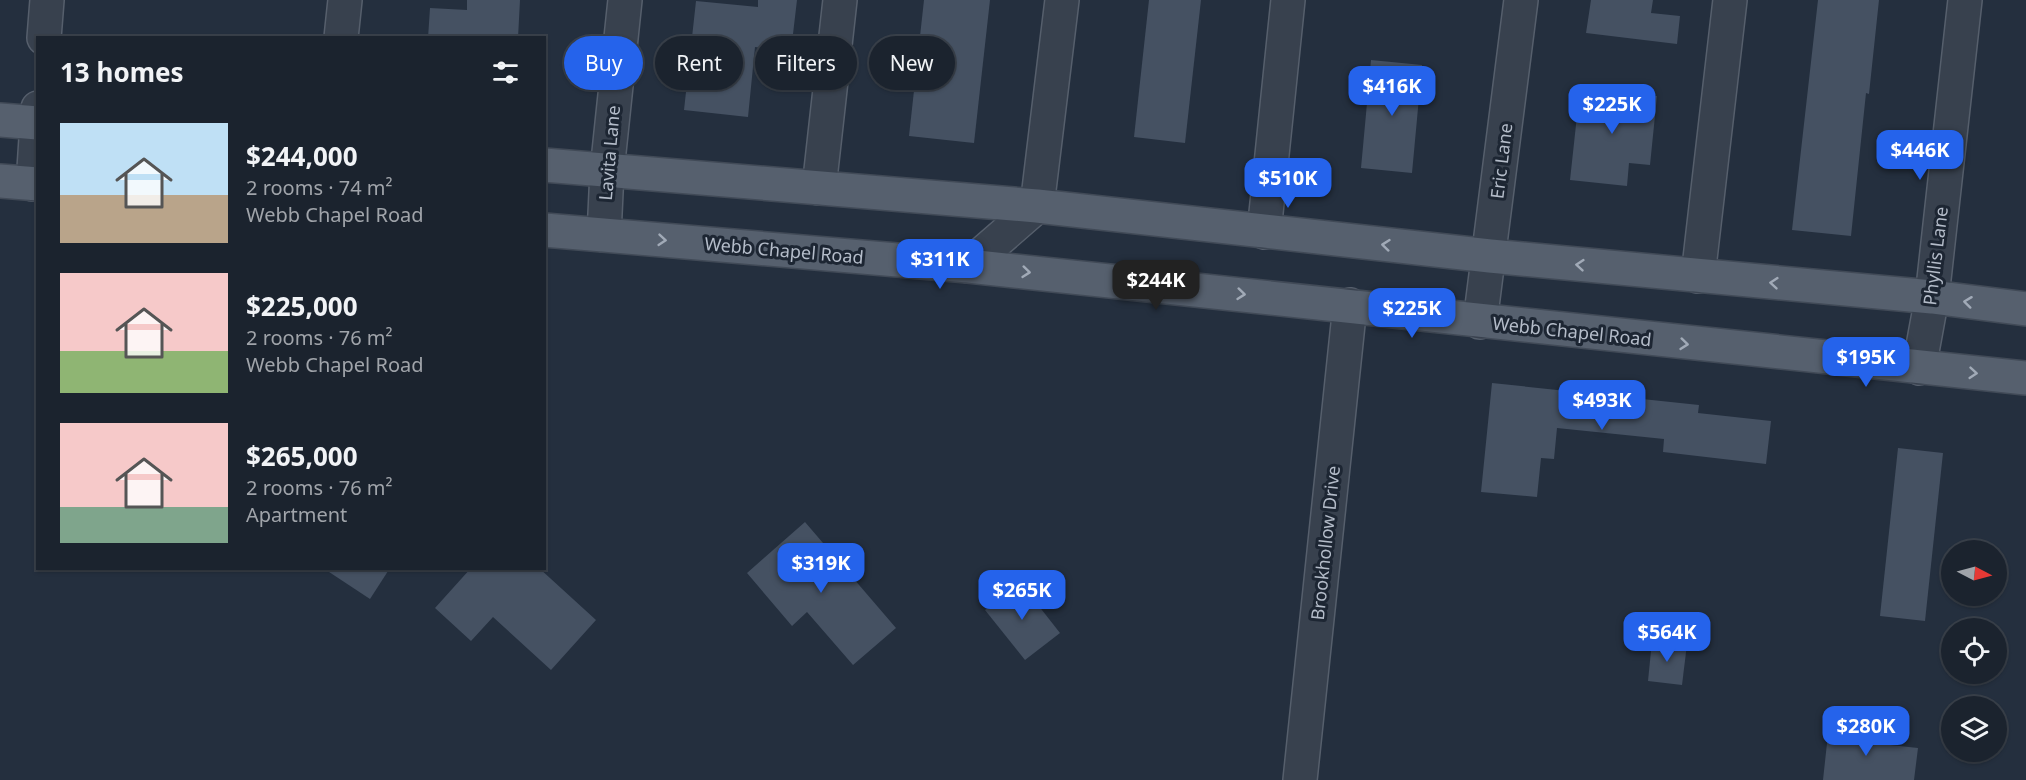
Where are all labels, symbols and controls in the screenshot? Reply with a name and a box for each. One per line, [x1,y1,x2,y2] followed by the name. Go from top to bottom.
[564,36,643,90] chip: Buy
[655,36,743,90] chip: Rent
[755,36,857,90] chip: Filters
[869,36,955,90] chip: New
[60,54,184,90] text: 13 homes
[489,56,522,89] icon: filters
[1350,66,1434,117] pin: $416K
[1362,72,1422,99] text: $416K
[1570,84,1654,135] pin: $225K
[1582,90,1642,117] text: $225K
[593,104,625,201] street label: Lavita Lane
[1484,122,1518,200] street label: Eric Lane
[1878,130,1962,181] pin: $446K
[1890,136,1950,163] text: $446K
[246,138,358,174] text: $244,000
[108,147,180,219] icon: home
[1246,158,1330,209] pin: $510K
[1258,164,1318,191] text: $510K
[246,174,393,201] text: 2 rooms · 74 m²
[246,201,424,228] text: Webb Chapel Road
[1917,205,1953,307] street label: Phyllis Lane
[703,231,865,269] street label: Webb Chapel Road
[657,233,666,246] one-way arrow
[898,239,982,290] pin: $311K
[1381,240,1390,252] one-way arrow
[910,245,970,272] text: $311K
[1575,259,1584,272] one-way arrow
[1114,260,1198,311] pin: $244K
[1021,265,1030,278] one-way arrow
[1126,266,1186,293] text: $244K
[1769,277,1778,290] one-way arrow
[1236,287,1245,300] one-way arrow
[246,288,358,324] text: $225,000
[1370,288,1454,339] pin: $225K
[1382,294,1442,321] text: $225K
[1963,296,1973,308] one-way arrow
[108,297,180,369] icon: home
[1491,311,1653,351] street label: Webb Chapel Road
[246,324,393,351] text: 2 rooms · 76 m²
[1680,337,1689,349] one-way arrow
[1824,337,1908,388] pin: $195K
[1836,343,1896,370] text: $195K
[246,351,424,378] text: Webb Chapel Road
[1968,366,1977,379] one-way arrow
[1560,380,1644,431] pin: $493K
[1572,386,1632,413] text: $493K
[246,438,358,474] text: $265,000
[108,447,180,519] icon: home
[1305,464,1345,621] street label: Brookhollow Drive
[246,474,393,501] text: 2 rooms · 76 m²
[246,501,347,528] text: Apartment
[1941,540,2007,606] north arrow
[1941,540,2007,762] map controls
[779,543,863,594] pin: $319K
[791,549,851,576] text: $319K
[980,570,1064,621] pin: $265K
[992,576,1052,603] text: $265K
[1625,612,1709,663] pin: $564K
[1637,618,1697,645] text: $564K
[1941,618,2007,684] button: locate
[1941,696,2007,762] button: layers
[1824,706,1908,757] pin: $280K
[1836,712,1896,739] text: $280K

